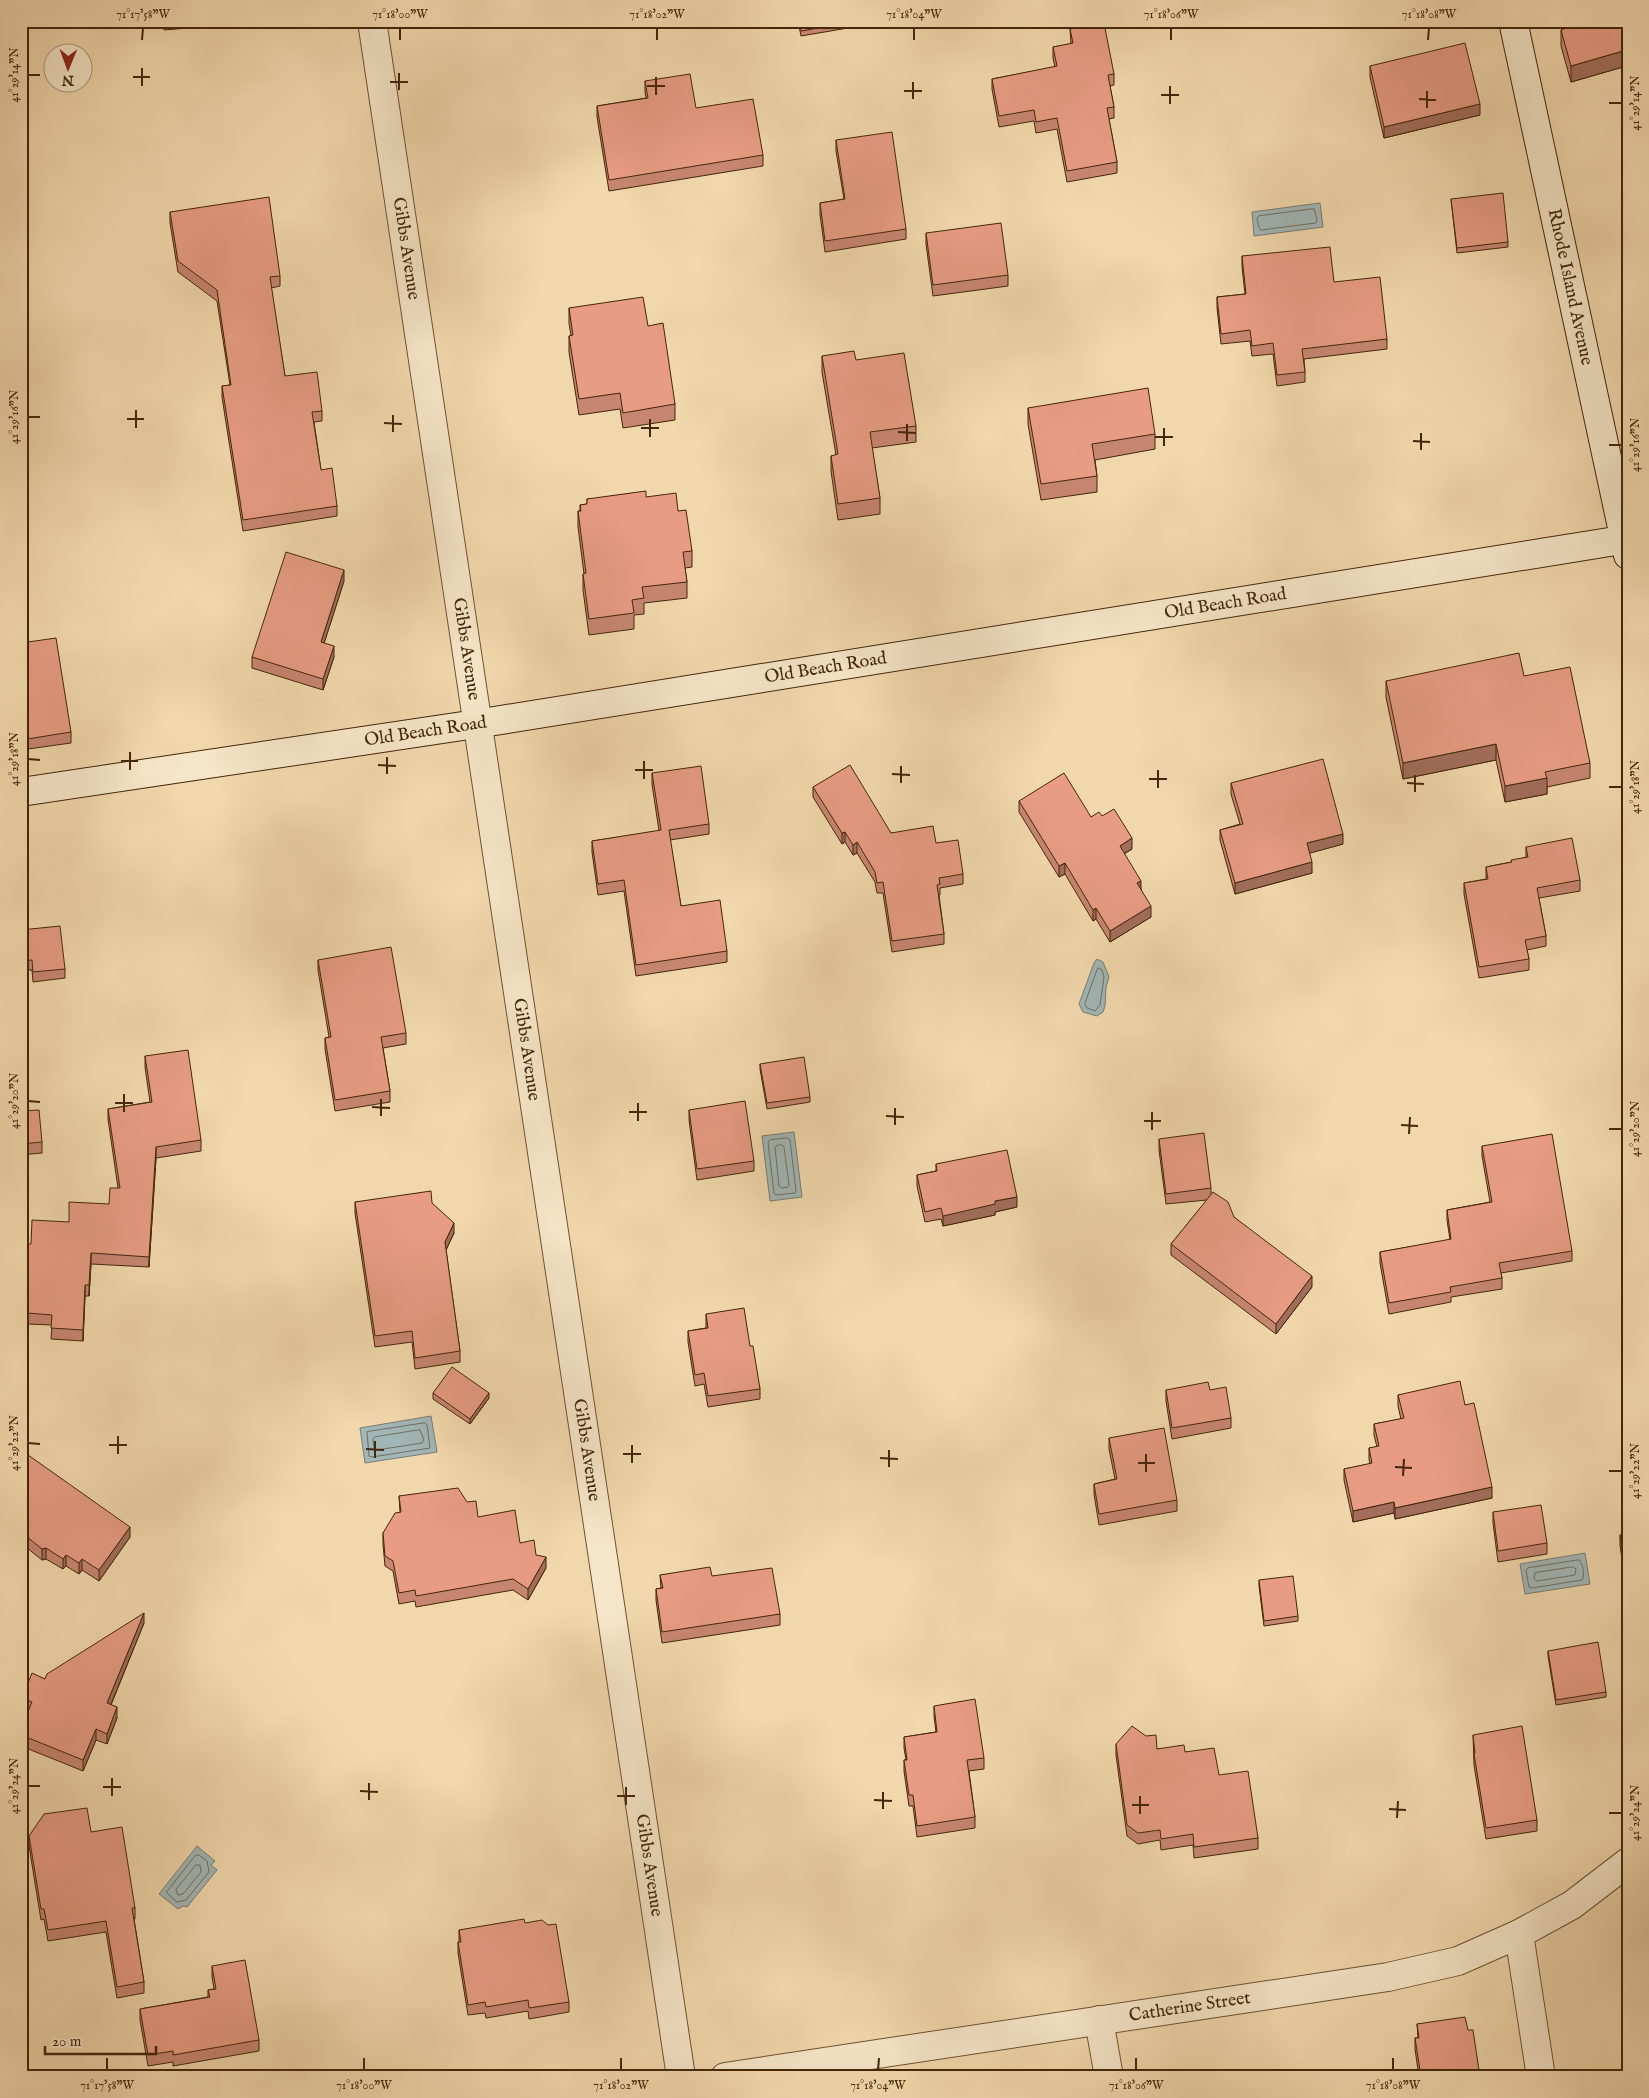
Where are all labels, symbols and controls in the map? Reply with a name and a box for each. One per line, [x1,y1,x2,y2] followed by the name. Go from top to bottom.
[116,7,170,22] text: 71°17'58"W
[372,7,428,22] text: 71°18'00"W
[629,7,685,22] text: 71°18'02"W
[886,7,942,22] text: 71°18'04"W
[1144,7,1199,22] text: 71°18'06"W
[1402,7,1457,22] text: 71°18'08"W
[42,42,92,92] north arrow
[7,47,22,103] text: 41°29'14"N
[62,71,75,89] text: N
[1628,75,1643,131] text: 41°29'14"N
[387,195,425,301] street label: Gibbs Avenue
[1542,206,1598,367] street label: Rhode Island Avenue
[7,389,22,444] text: 41°29'16"N
[1628,417,1643,472] text: 41°29'16"N
[1163,582,1288,625] street label: Old Beach Road
[447,596,485,702] street label: Gibbs Avenue
[763,647,889,689] street label: Old Beach Road
[363,711,489,752] street label: Old Beach Road
[7,731,22,786] text: 41°29'18"N
[1628,759,1643,814] text: 41°29'18"N
[507,997,546,1102] street label: Gibbs Avenue
[7,1072,22,1129] text: 41°29'20"N
[1628,1100,1643,1157] text: 41°29'20"N
[568,1397,606,1503] street label: Gibbs Avenue
[7,1414,22,1471] text: 41°29'22"N
[1628,1442,1643,1499] text: 41°29'22"N
[7,1757,22,1814] text: 41°29'24"N
[1628,1784,1643,1841] text: 41°29'24"N
[630,1812,668,1918] street label: Gibbs Avenue
[1127,1986,1252,2027] street label: Catherine Street
[45,2023,156,2055] scale bar
[52,2032,82,2051] text: 20 m
[80,2078,134,2093] text: 71°17'58"W
[336,2078,392,2093] text: 71°18'00"W
[593,2078,649,2093] text: 71°18'02"W
[850,2078,906,2093] text: 71°18'04"W
[1109,2078,1164,2093] text: 71°18'06"W
[1366,2078,1421,2093] text: 71°18'08"W

